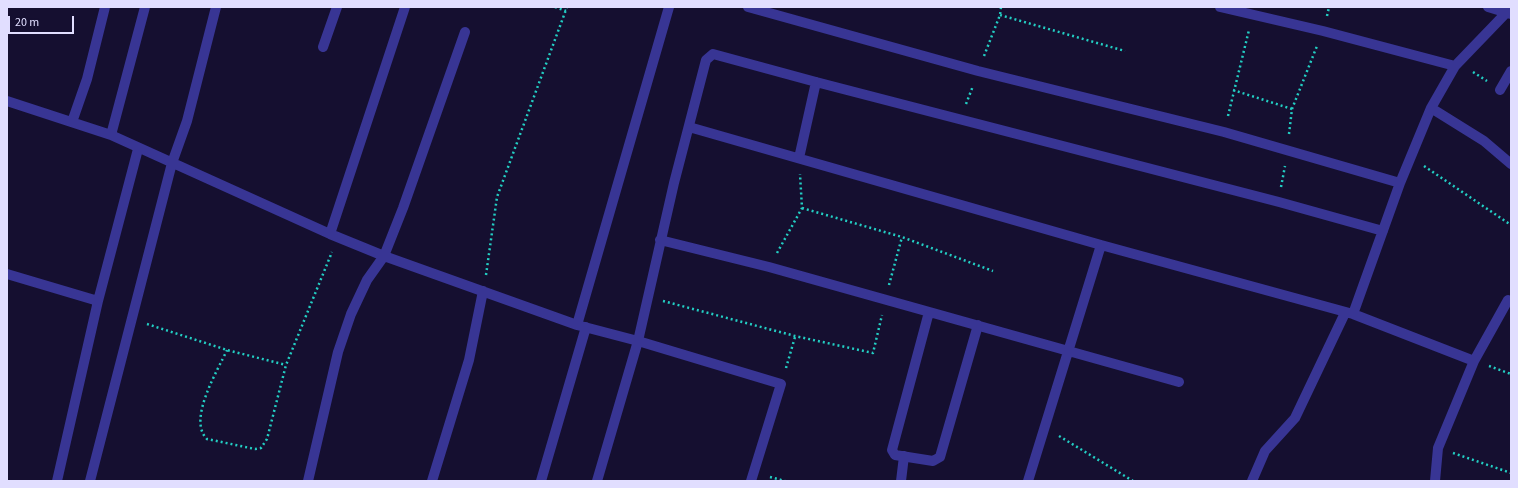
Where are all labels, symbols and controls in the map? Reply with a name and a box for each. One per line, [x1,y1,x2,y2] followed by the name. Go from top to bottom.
[10,8,76,34] scale bar
[15,14,39,31] text: 20 m

